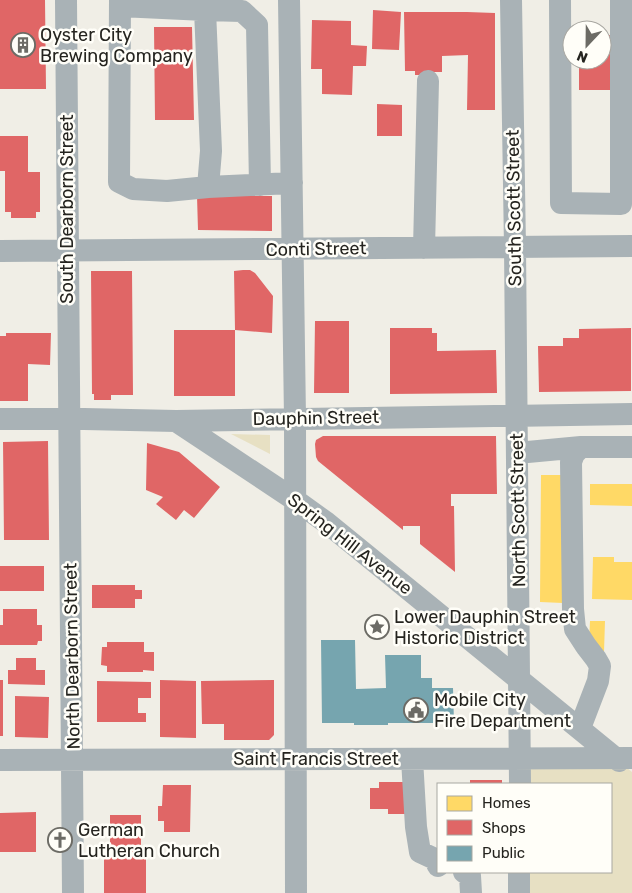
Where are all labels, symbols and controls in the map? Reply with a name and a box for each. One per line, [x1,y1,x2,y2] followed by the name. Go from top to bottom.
[562,20,612,70] north arrow
[40,24,193,67] place label: Oyster City Brewing Company
[10,32,36,58] building icon: Oyster City Brewing Company
[574,47,590,66] text: N
[56,114,78,304] street label: South Dearborn Street
[502,129,526,287] street label: South Scott Street
[265,237,367,261] street label: Conti Street
[253,406,379,430] street label: Dauphin Street
[506,433,530,587] street label: North Scott Street
[283,489,417,599] street label: Spring Hill Avenue
[59,563,85,749] street label: North Dearborn Street
[394,606,576,649] place label: Lower Dauphin Street Historic District
[364,614,390,640] place icon: Lower Dauphin Street Historic District
[434,689,571,732] place label: Mobile City Fire Department
[403,697,429,723] public building icon: Mobile City Fire Department
[233,748,399,770] street label: Saint Francis Street
[437,783,612,873] legend
[482,794,531,812] text: Homes
[78,819,220,862] place label: German Lutheran Church
[482,819,526,837] text: Shops
[47,827,73,853] church icon: German Lutheran Church
[482,844,525,862] text: Public

